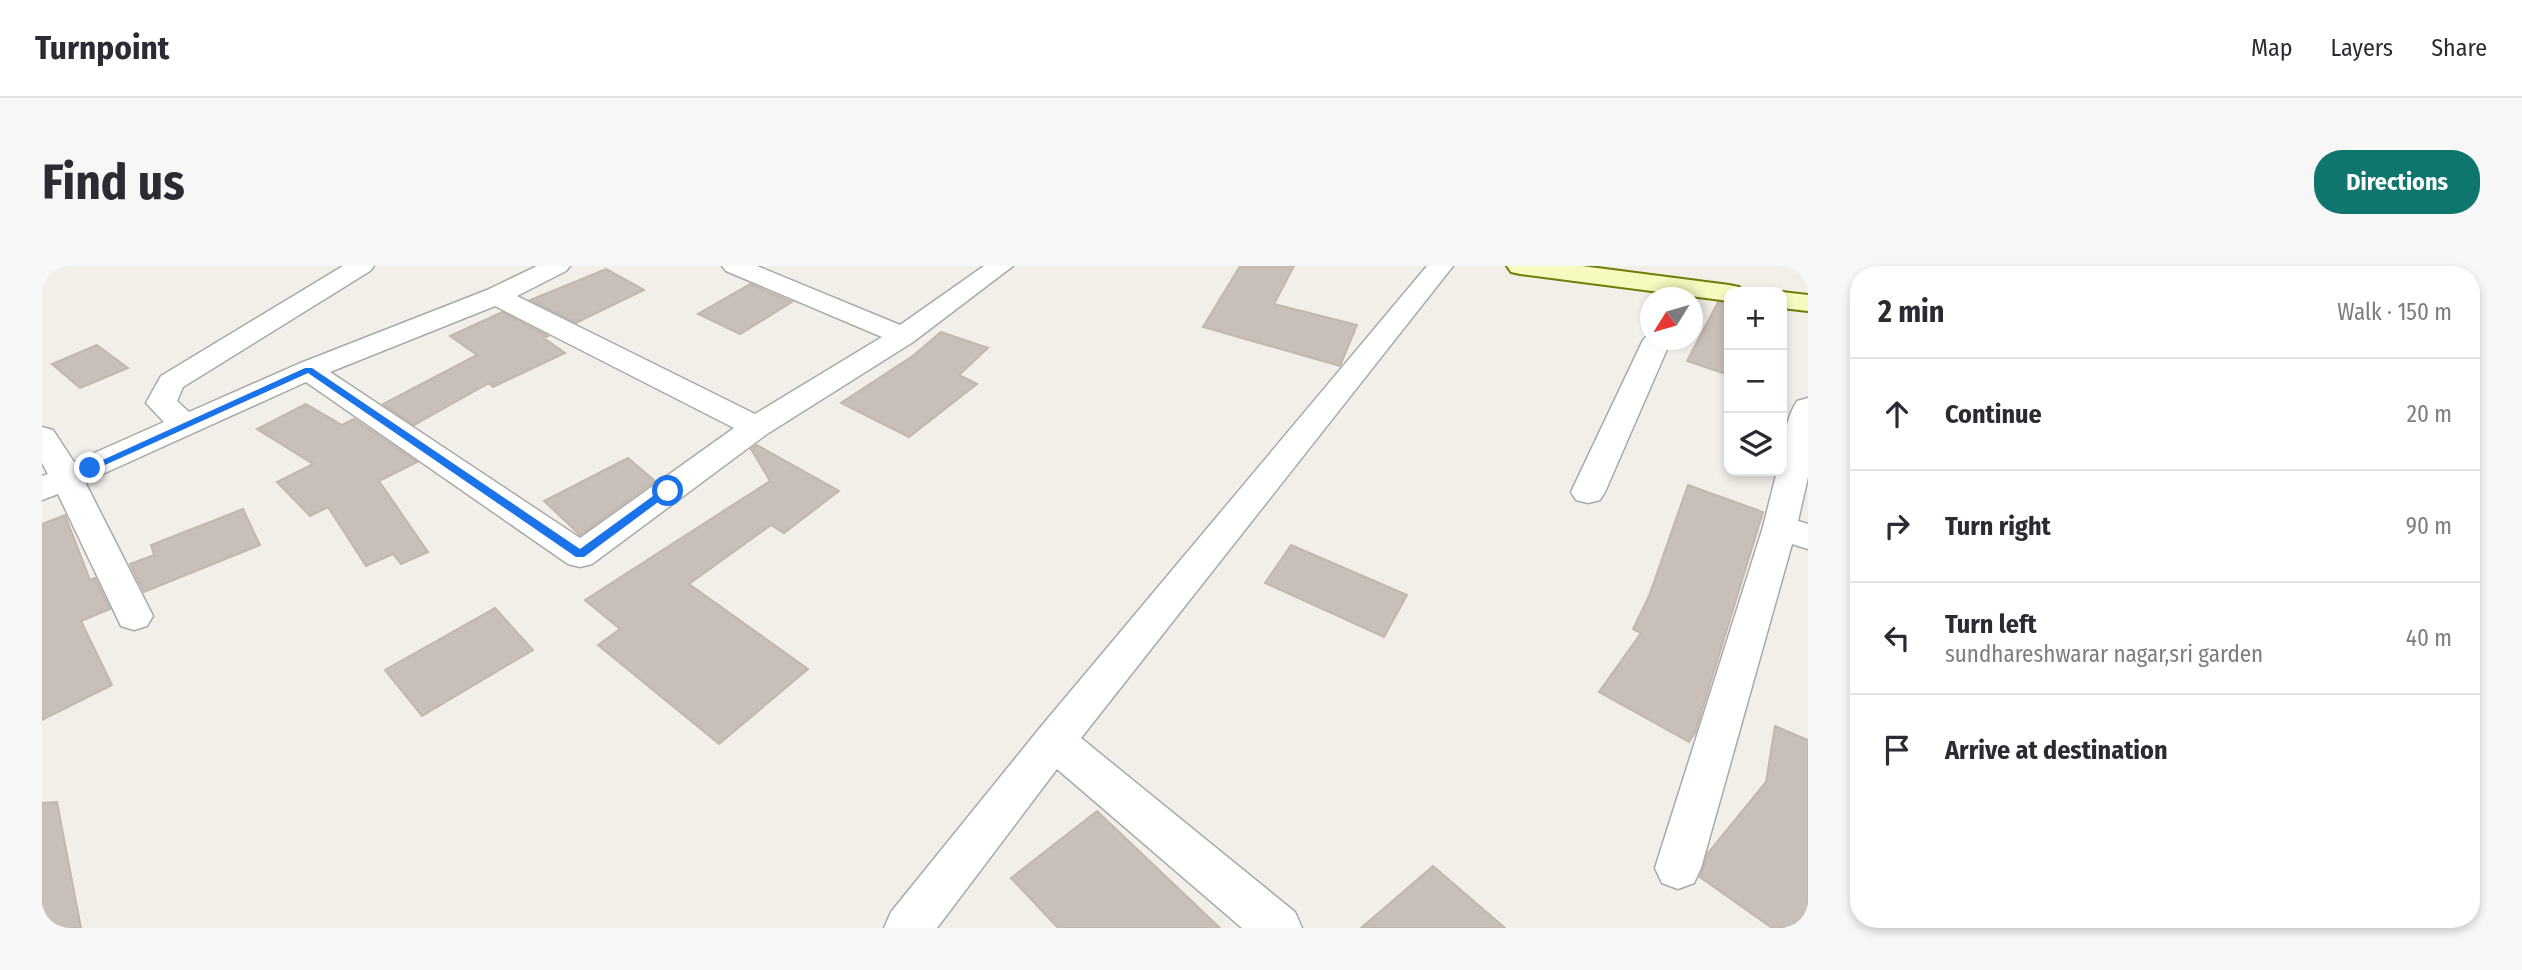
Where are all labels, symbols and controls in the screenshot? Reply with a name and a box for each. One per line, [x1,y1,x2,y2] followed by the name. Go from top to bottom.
[35,28,169,68] text: Turnpoint
[2251,34,2293,62] text: Map
[2331,34,2393,62] text: Layers
[2431,34,2487,62] text: Share
[2314,150,2480,214] button: Directions
[42,153,185,212] text: Find us
[1640,287,1703,350] north arrow
[1724,287,1787,476] map controls
[1724,287,1787,350] button: +
[1878,294,1945,330] text: 2 min
[2337,298,2452,326] text: Walk · 150 m
[1724,350,1787,413] button: −
[1878,395,1916,433] icon: ahead
[1945,399,2042,430] text: Continue
[2407,400,2452,428] text: 20 m
[1724,413,1787,476] button: layers
[74,452,105,483] route end
[652,475,683,506] route start
[1878,507,1916,545] icon: right
[1945,511,2051,542] text: Turn right
[2406,512,2452,540] text: 90 m
[1945,609,2037,640] text: Turn left
[1878,619,1916,657] icon: left
[2406,624,2452,652] text: 40 m
[1945,640,2263,668] text: sundhareshwarar nagar,sri garden
[1878,731,1916,769] icon: arrive
[1945,735,2168,766] text: Arrive at destination

